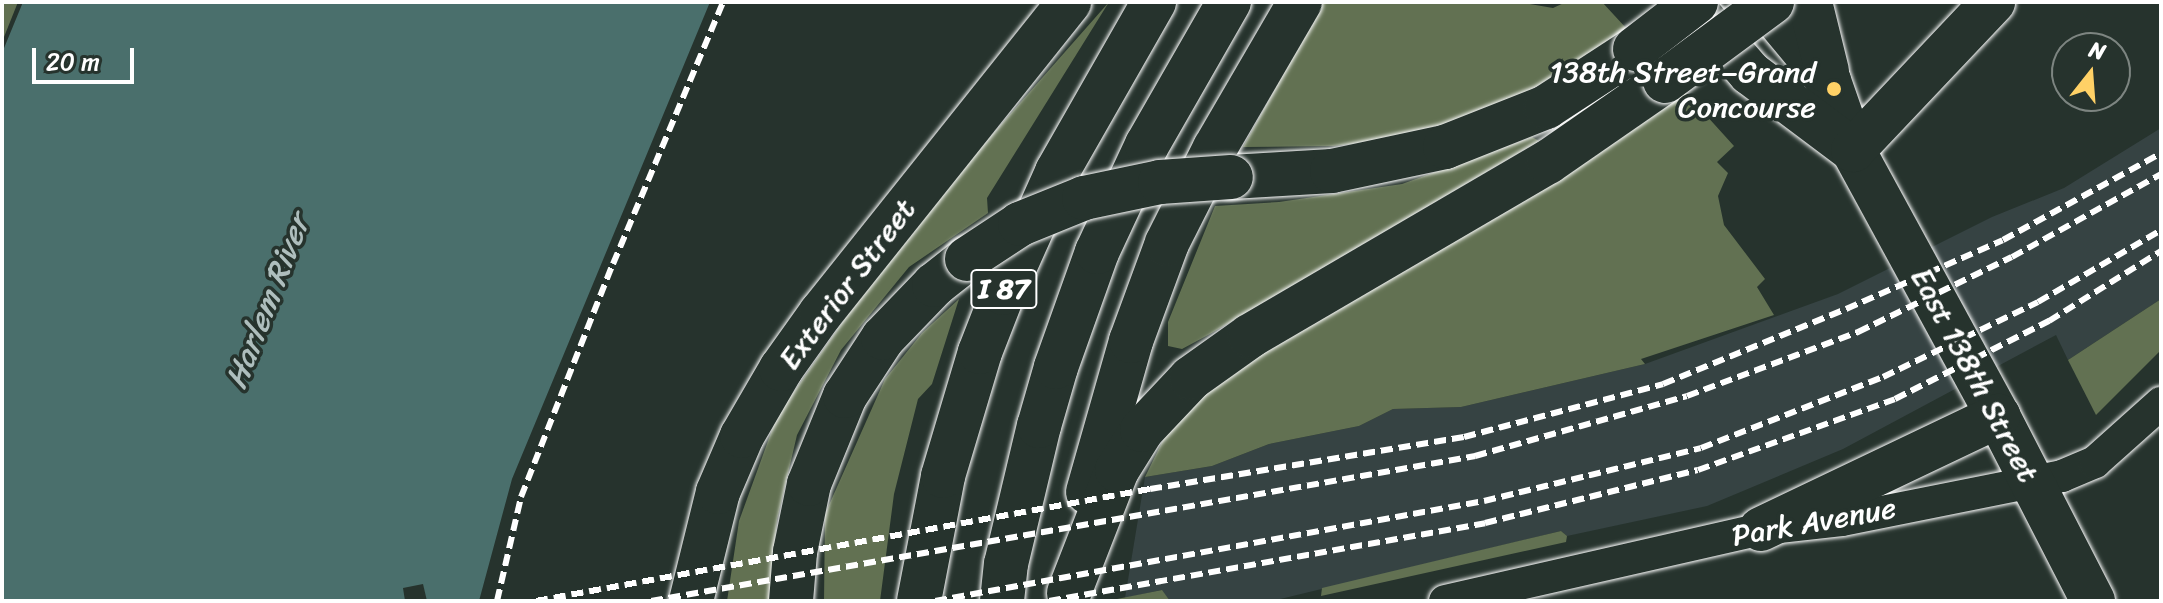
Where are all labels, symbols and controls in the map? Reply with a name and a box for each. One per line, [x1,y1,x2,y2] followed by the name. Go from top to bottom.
[2085,30,2111,71] text: N
[36,32,138,82] scale bar
[2051,32,2131,112] north arrow
[46,41,100,83] text: 20 m
[1550,54,1816,124] place label: 138th Street–Grand Concourse
[1823,78,1845,100] marker: 138th Street–Grand Concourse
[771,192,923,376] street label: Exterior Street
[217,210,319,394] water label: Harlem River
[1903,262,2047,488] street label: East 138th Street
[970,265,1038,313] road number: I 87
[1730,490,1898,554] street label: Park Avenue

